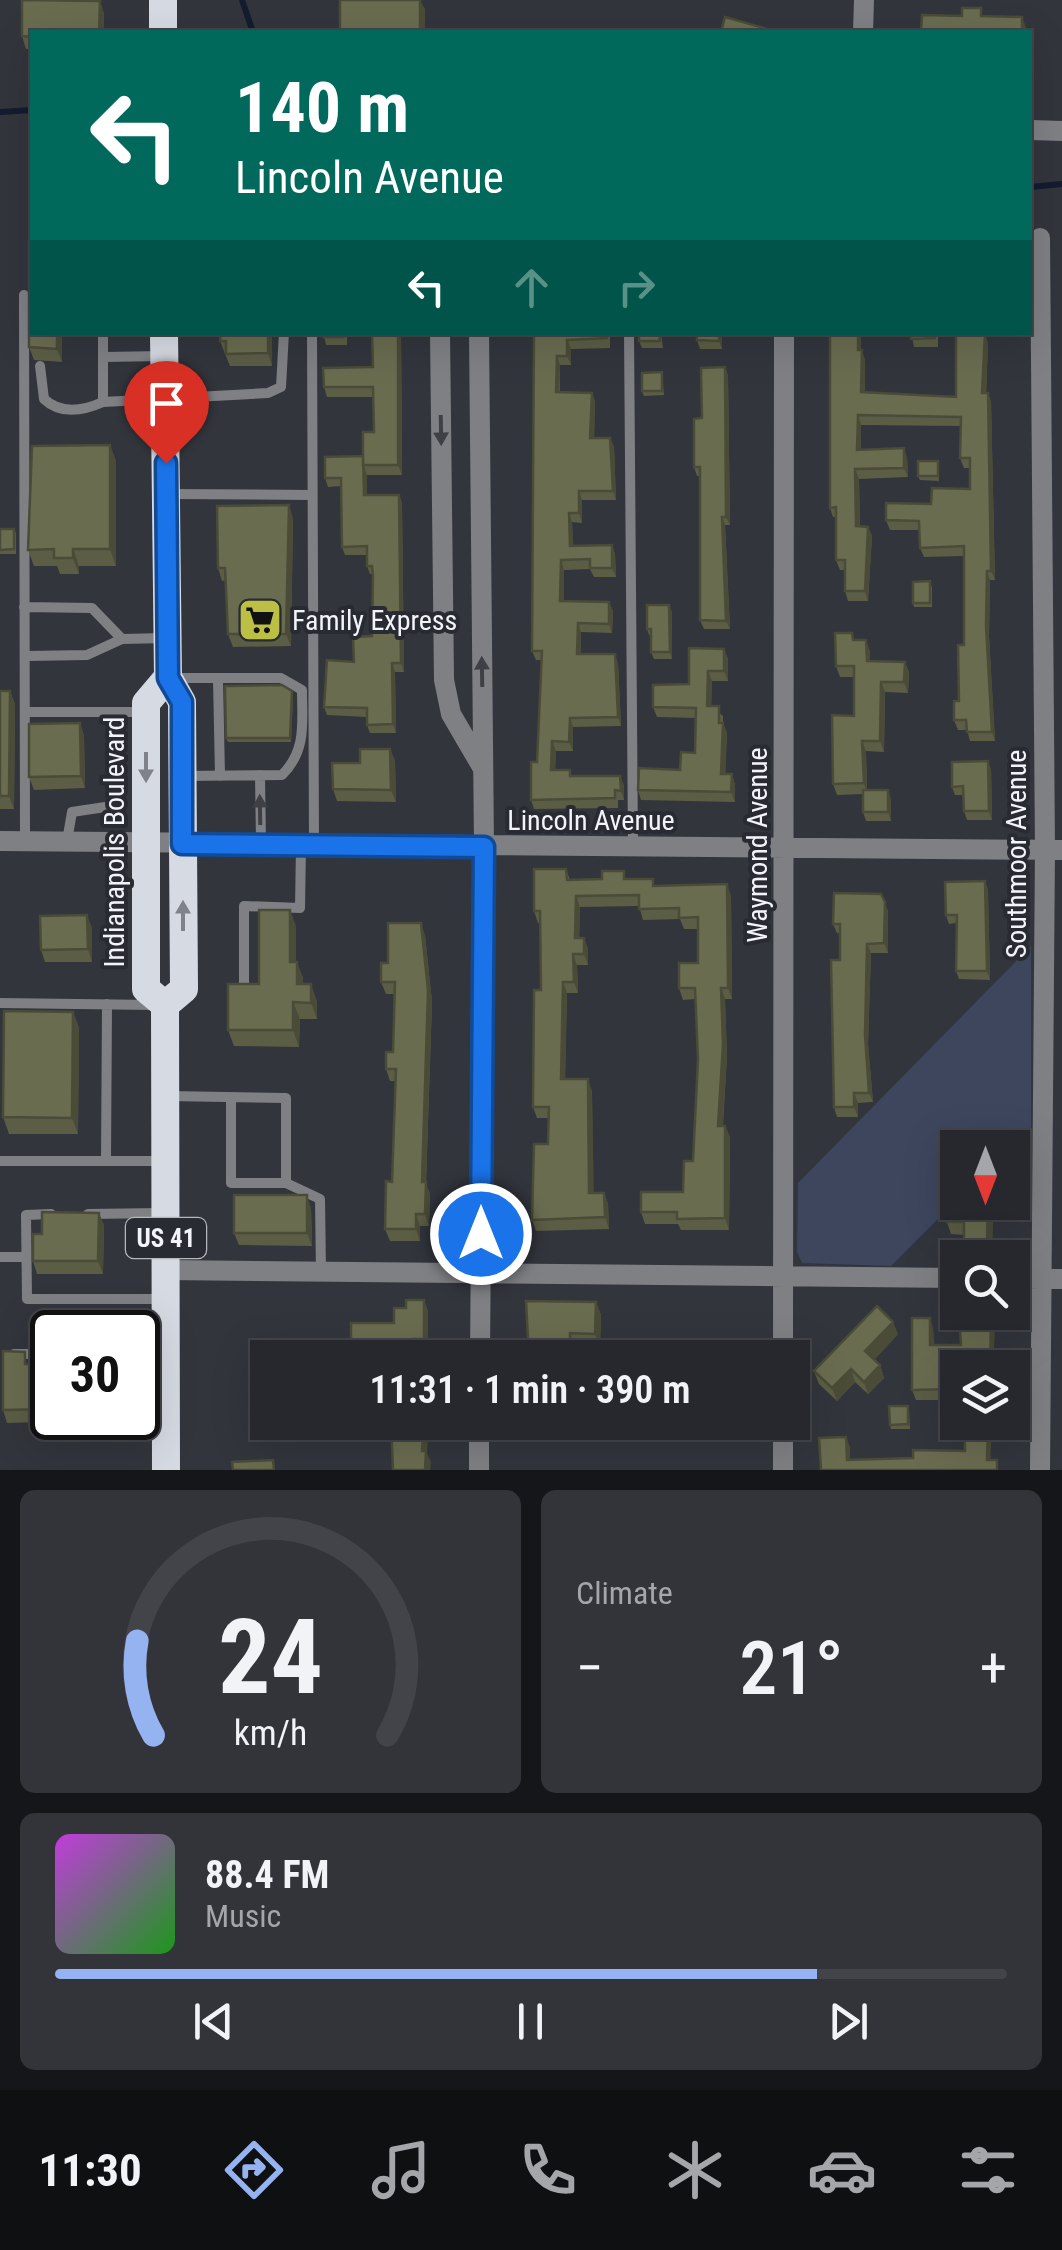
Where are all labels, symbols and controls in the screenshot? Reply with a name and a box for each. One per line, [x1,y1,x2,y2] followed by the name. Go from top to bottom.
[235,67,409,149] text: 140 m
[70,70,200,200] icon: left
[235,151,504,204] text: Lincoln Avenue
[399,260,454,315] icon: left
[504,260,559,315] icon: ahead
[609,260,664,315] icon: right
[124,361,209,464] pin
[139,376,194,431] icon: arrive
[434,414,450,446] one-way arrow
[237,597,283,643] supermarket icon: Family Express
[292,604,457,637] place label: Family Express
[474,655,490,687] one-way arrow
[98,717,131,967] street label: Indianapolis Boulevard
[741,747,774,943] street label: Waymond Avenue
[1000,750,1033,958] street label: Southmoor Avenue
[138,752,154,784] one-way arrow
[252,793,268,825] one-way arrow
[507,804,675,837] street label: Lincoln Avenue
[175,899,191,931] one-way arrow
[940,1130,1030,1220] north arrow
[940,1130,1030,1440] map controls
[429,1182,533,1286] position arrow
[126,1218,206,1258] road number: US 41
[940,1240,1030,1330] button: search
[30,1310,160,1440] speed limit sign: 30
[940,1350,1030,1440] button: layers
[370,1368,690,1412] text: 11:31 · 1 min · 390 m
[576,1574,673,1612] text: Climate
[218,1597,323,1718] text: 24
[739,1624,844,1712] text: 21°
[576,1636,604,1700] text: −
[980,1636,1007,1700] text: +
[234,1712,307,1754] text: km/h
[205,1853,329,1897] text: 88.4 FM
[205,1897,281,1935] text: Music
[186,1994,241,2049] icon: previous
[503,1994,558,2049] icon: pause
[821,1994,876,2049] icon: next
[219,2135,289,2205] icon: directions
[366,2135,436,2205] icon: music
[513,2135,583,2205] icon: phone
[660,2135,730,2205] icon: climate
[807,2135,877,2205] icon: car
[953,2135,1023,2205] icon: filters
[38,2144,142,2197] text: 11:30

